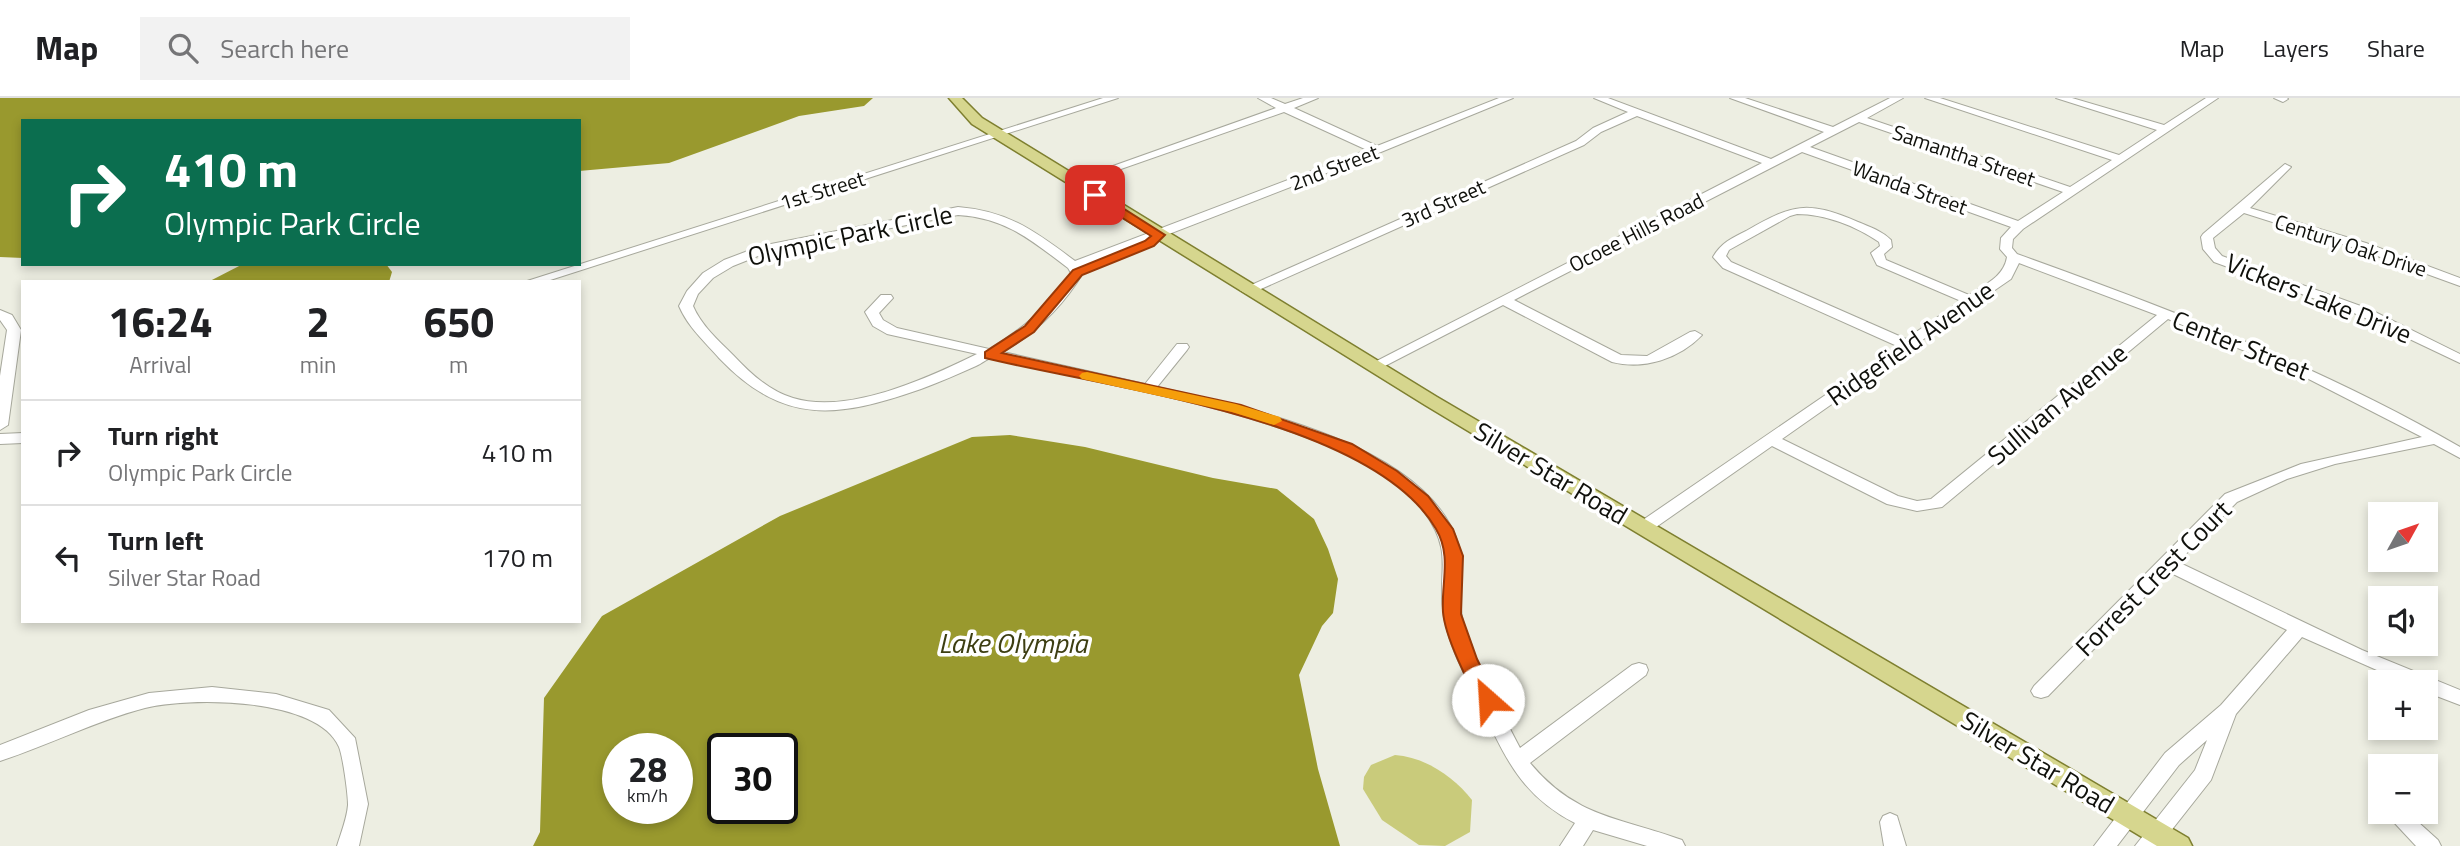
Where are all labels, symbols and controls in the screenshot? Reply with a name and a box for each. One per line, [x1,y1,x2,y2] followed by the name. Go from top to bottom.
[140,17,630,80] search box
[35,23,98,73] text: Map
[164,29,202,67] icon: search
[220,29,349,68] text: Search here
[2180,30,2225,66] text: Map
[2263,30,2329,66] text: Layers
[2367,30,2425,66] text: Share
[1888,116,2040,195] street label: Samantha Street
[164,131,298,206] text: 410 m
[1285,135,1384,199] street label: 2nd Street
[49,147,140,238] icon: right
[1848,151,1973,223] street label: Wanda Street
[775,162,869,218] street label: 1st Street
[1065,165,1125,225] pin
[1396,170,1491,236] street label: 3rd Street
[1076,176,1114,214] icon: arrive
[1563,184,1709,280] street label: Ocoee Hills Road
[744,194,956,276] street label: Olympic Park Circle
[164,199,421,247] text: Olympic Park Circle
[2271,205,2431,285] street label: Century Oak Drive
[2220,243,2418,353] street label: Vickers Lake Drive
[1818,271,2002,415] street label: Ridgefield Avenue
[108,289,213,353] text: 16:24
[306,289,330,353] text: 2
[423,289,494,353] text: 650
[2167,300,2315,390] street label: Center Street
[1979,334,2135,474] street label: Sullivan Avenue
[129,347,192,382] text: Arrival
[300,347,336,382] text: min
[449,347,468,382] text: m
[1467,412,1635,534] street label: Silver Star Road
[108,416,219,455] text: Turn right
[482,433,553,472] text: 410 m
[49,434,87,472] icon: right
[108,455,292,490] text: Olympic Park Circle
[2066,491,2240,665] street label: Forrest Crest Court
[2368,502,2438,572] north arrow
[2368,502,2438,824] map controls
[108,521,203,560] text: Turn left
[482,538,553,577] text: 170 m
[49,539,87,577] icon: left
[108,560,261,595] text: Silver Star Road
[2368,586,2438,656] button: sound
[939,621,1089,664] water label: Lake Olympia
[1451,663,1525,737] position arrow
[2368,670,2438,740] button: +
[1954,701,2122,823] street label: Silver Star Road
[707,733,798,824] speed limit sign: 30
[628,742,667,796] text: 28
[2368,754,2438,824] button: −
[627,782,668,809] text: km/h

